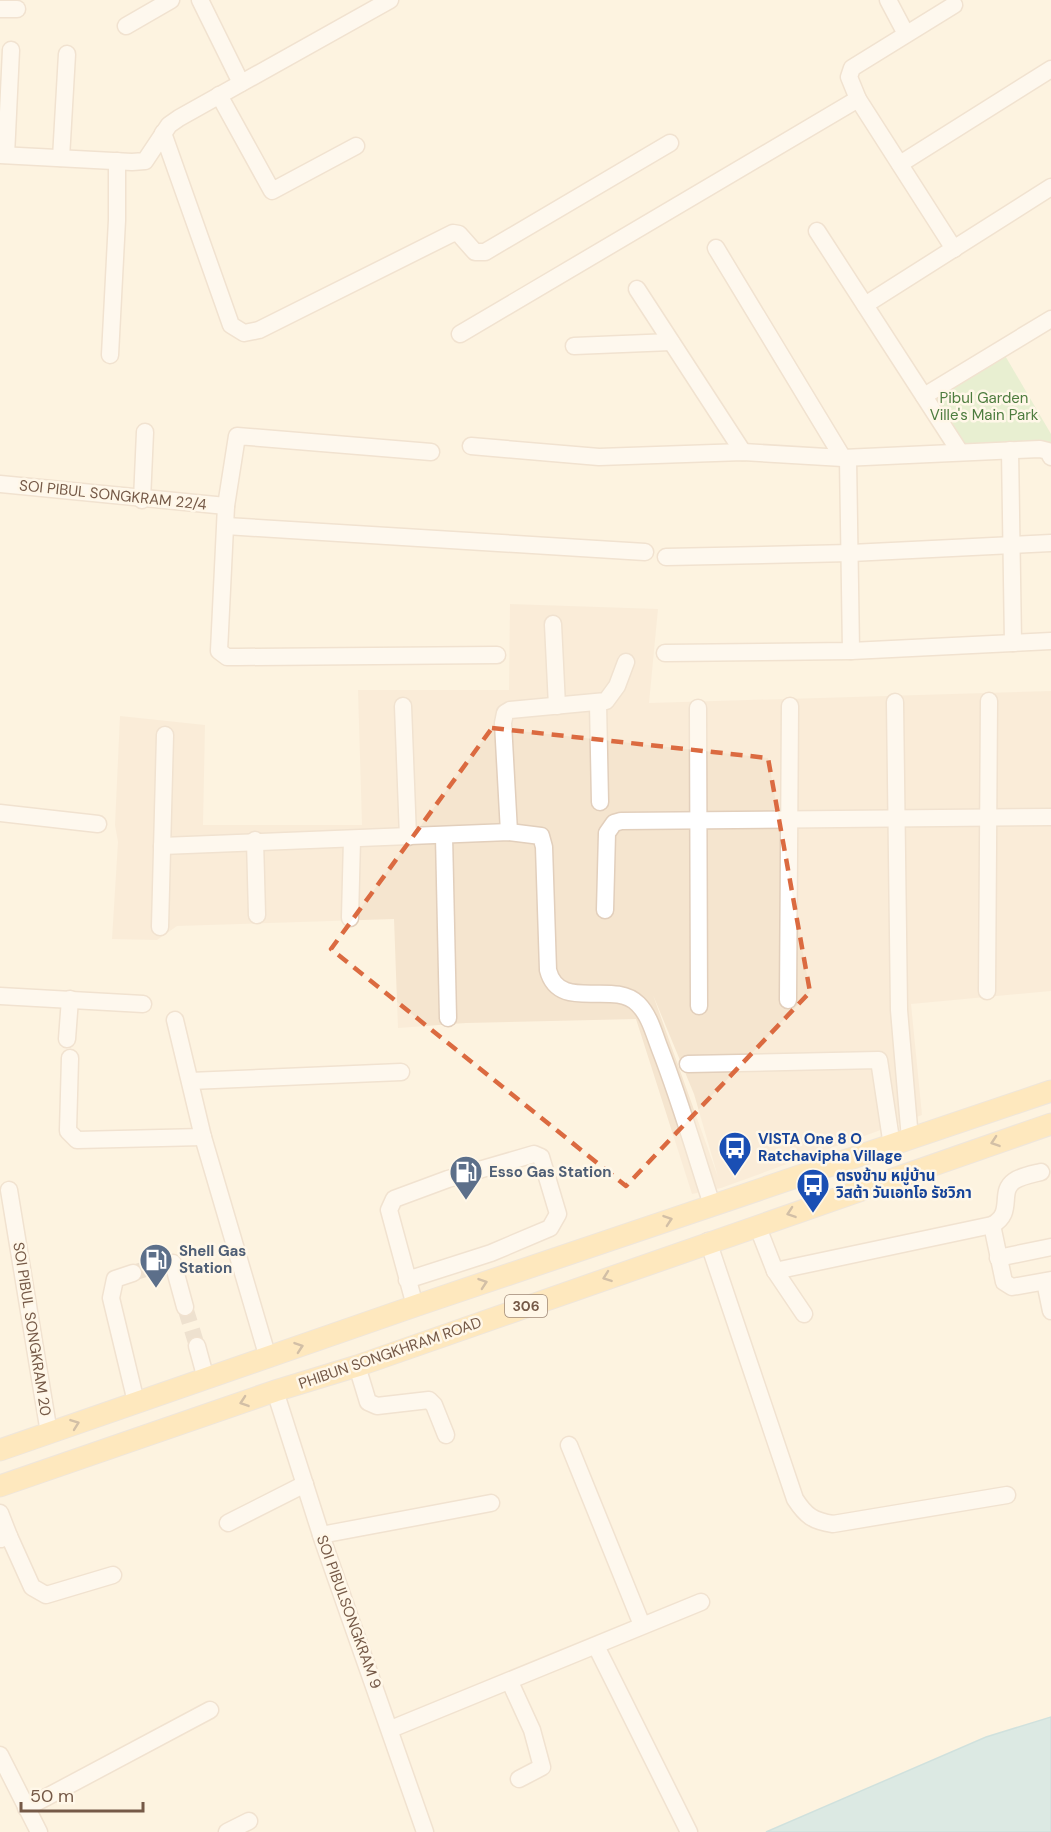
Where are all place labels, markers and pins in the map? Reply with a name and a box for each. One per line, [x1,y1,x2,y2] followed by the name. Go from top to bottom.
[758,1129,902,1166] place label: VISTA One 8 O Ratchavipha Village
[717,1130,753,1177] bus stop icon: VISTA One 8 O Ratchavipha Village
[448,1154,484,1201] fuel station icon: Esso Gas Station
[489,1162,612,1182] place label: Esso Gas Station
[835,1166,972,1203] place label: ตรงข้าม หมู่บ้าน วิสต้า วันเอทโอ รัชวิภา
[795,1167,831,1214] bus stop icon: ตรงข้าม หมู่บ้าน วิสต้า วันเอทโอ รัชวิภา
[179,1241,246,1278] place label: Shell Gas Station
[138,1242,174,1289] fuel station icon: Shell Gas Station

